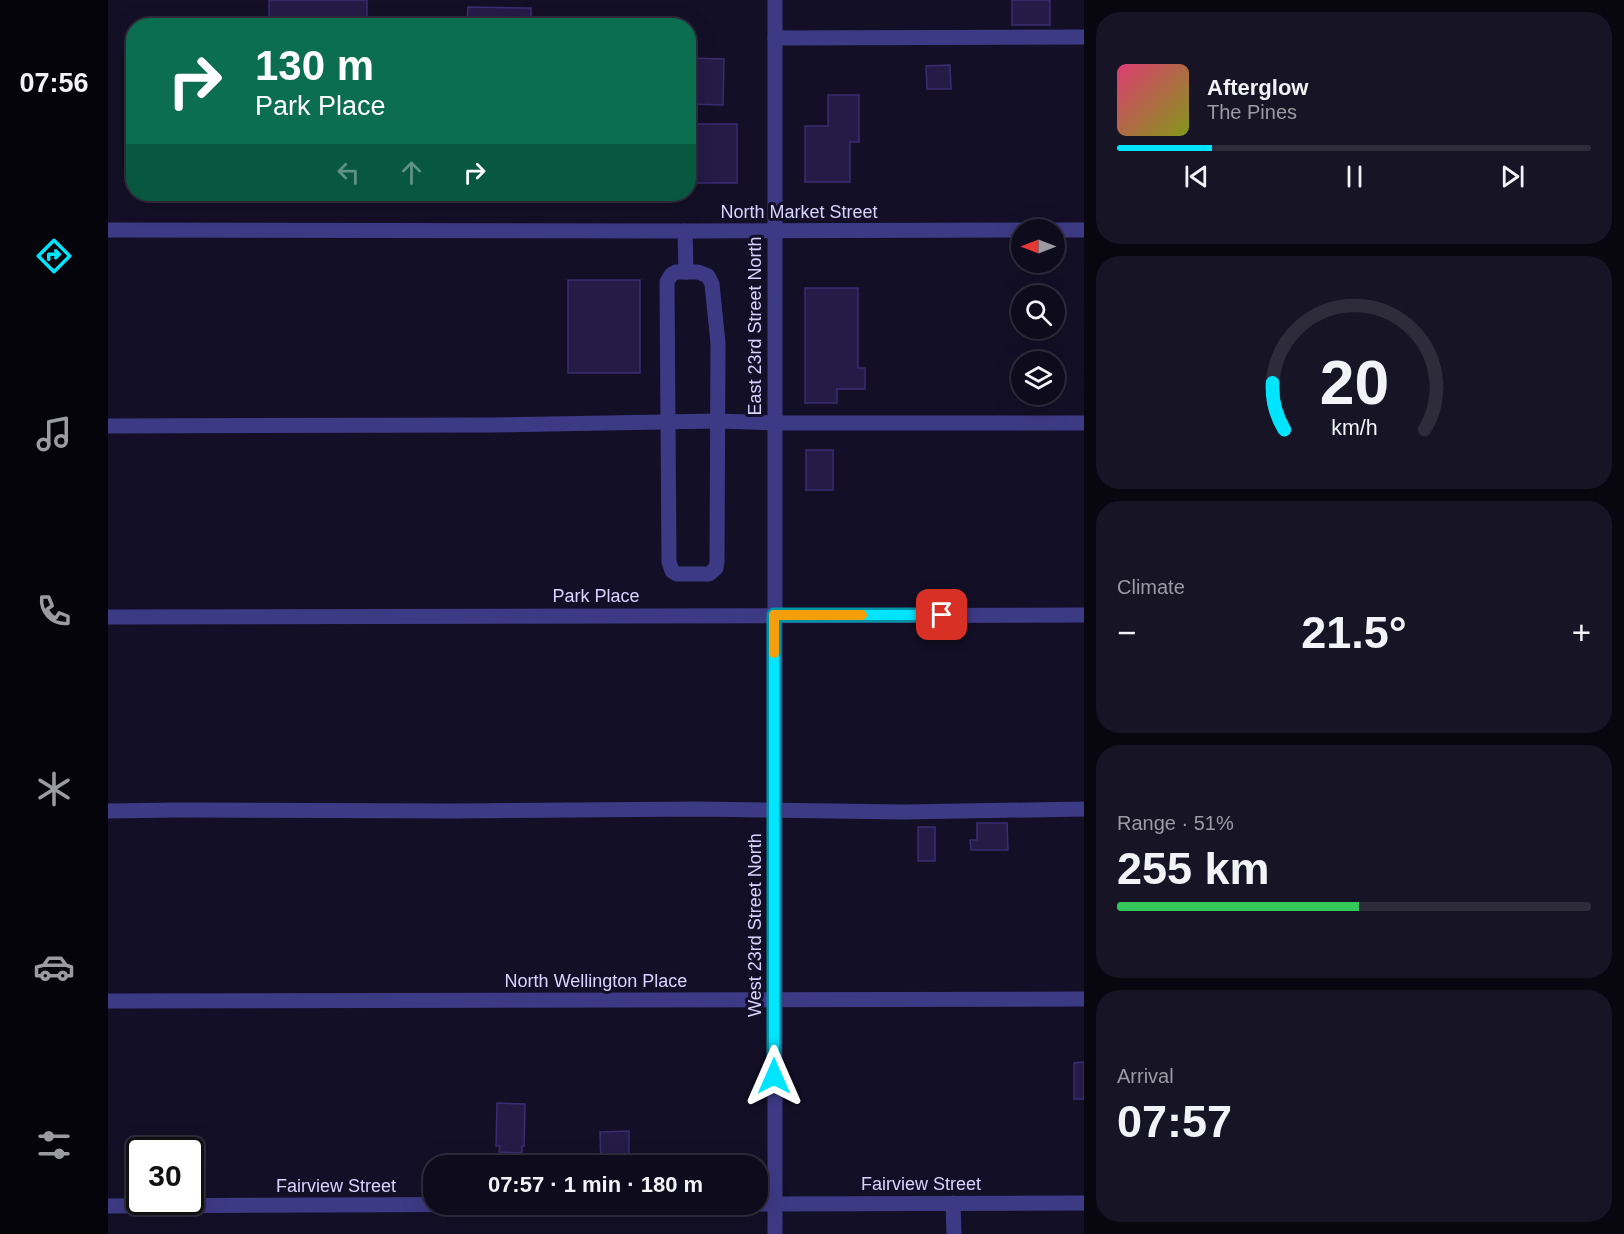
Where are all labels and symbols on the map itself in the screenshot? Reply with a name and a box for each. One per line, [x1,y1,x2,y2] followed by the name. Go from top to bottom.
[720,202,878,222] street label: North Market Street
[1011,219,1065,273] north arrow
[745,236,765,416] street label: East 23rd Street North
[552,586,640,606] street label: Park Place
[916,589,967,640] pin
[745,833,765,1017] street label: West 23rd Street North
[505,971,687,991] street label: North Wellington Place
[742,1044,806,1108] position arrow
[126,1137,204,1215] speed limit sign: 30
[861,1174,981,1194] street label: Fairview Street
[276,1176,396,1196] street label: Fairview Street

